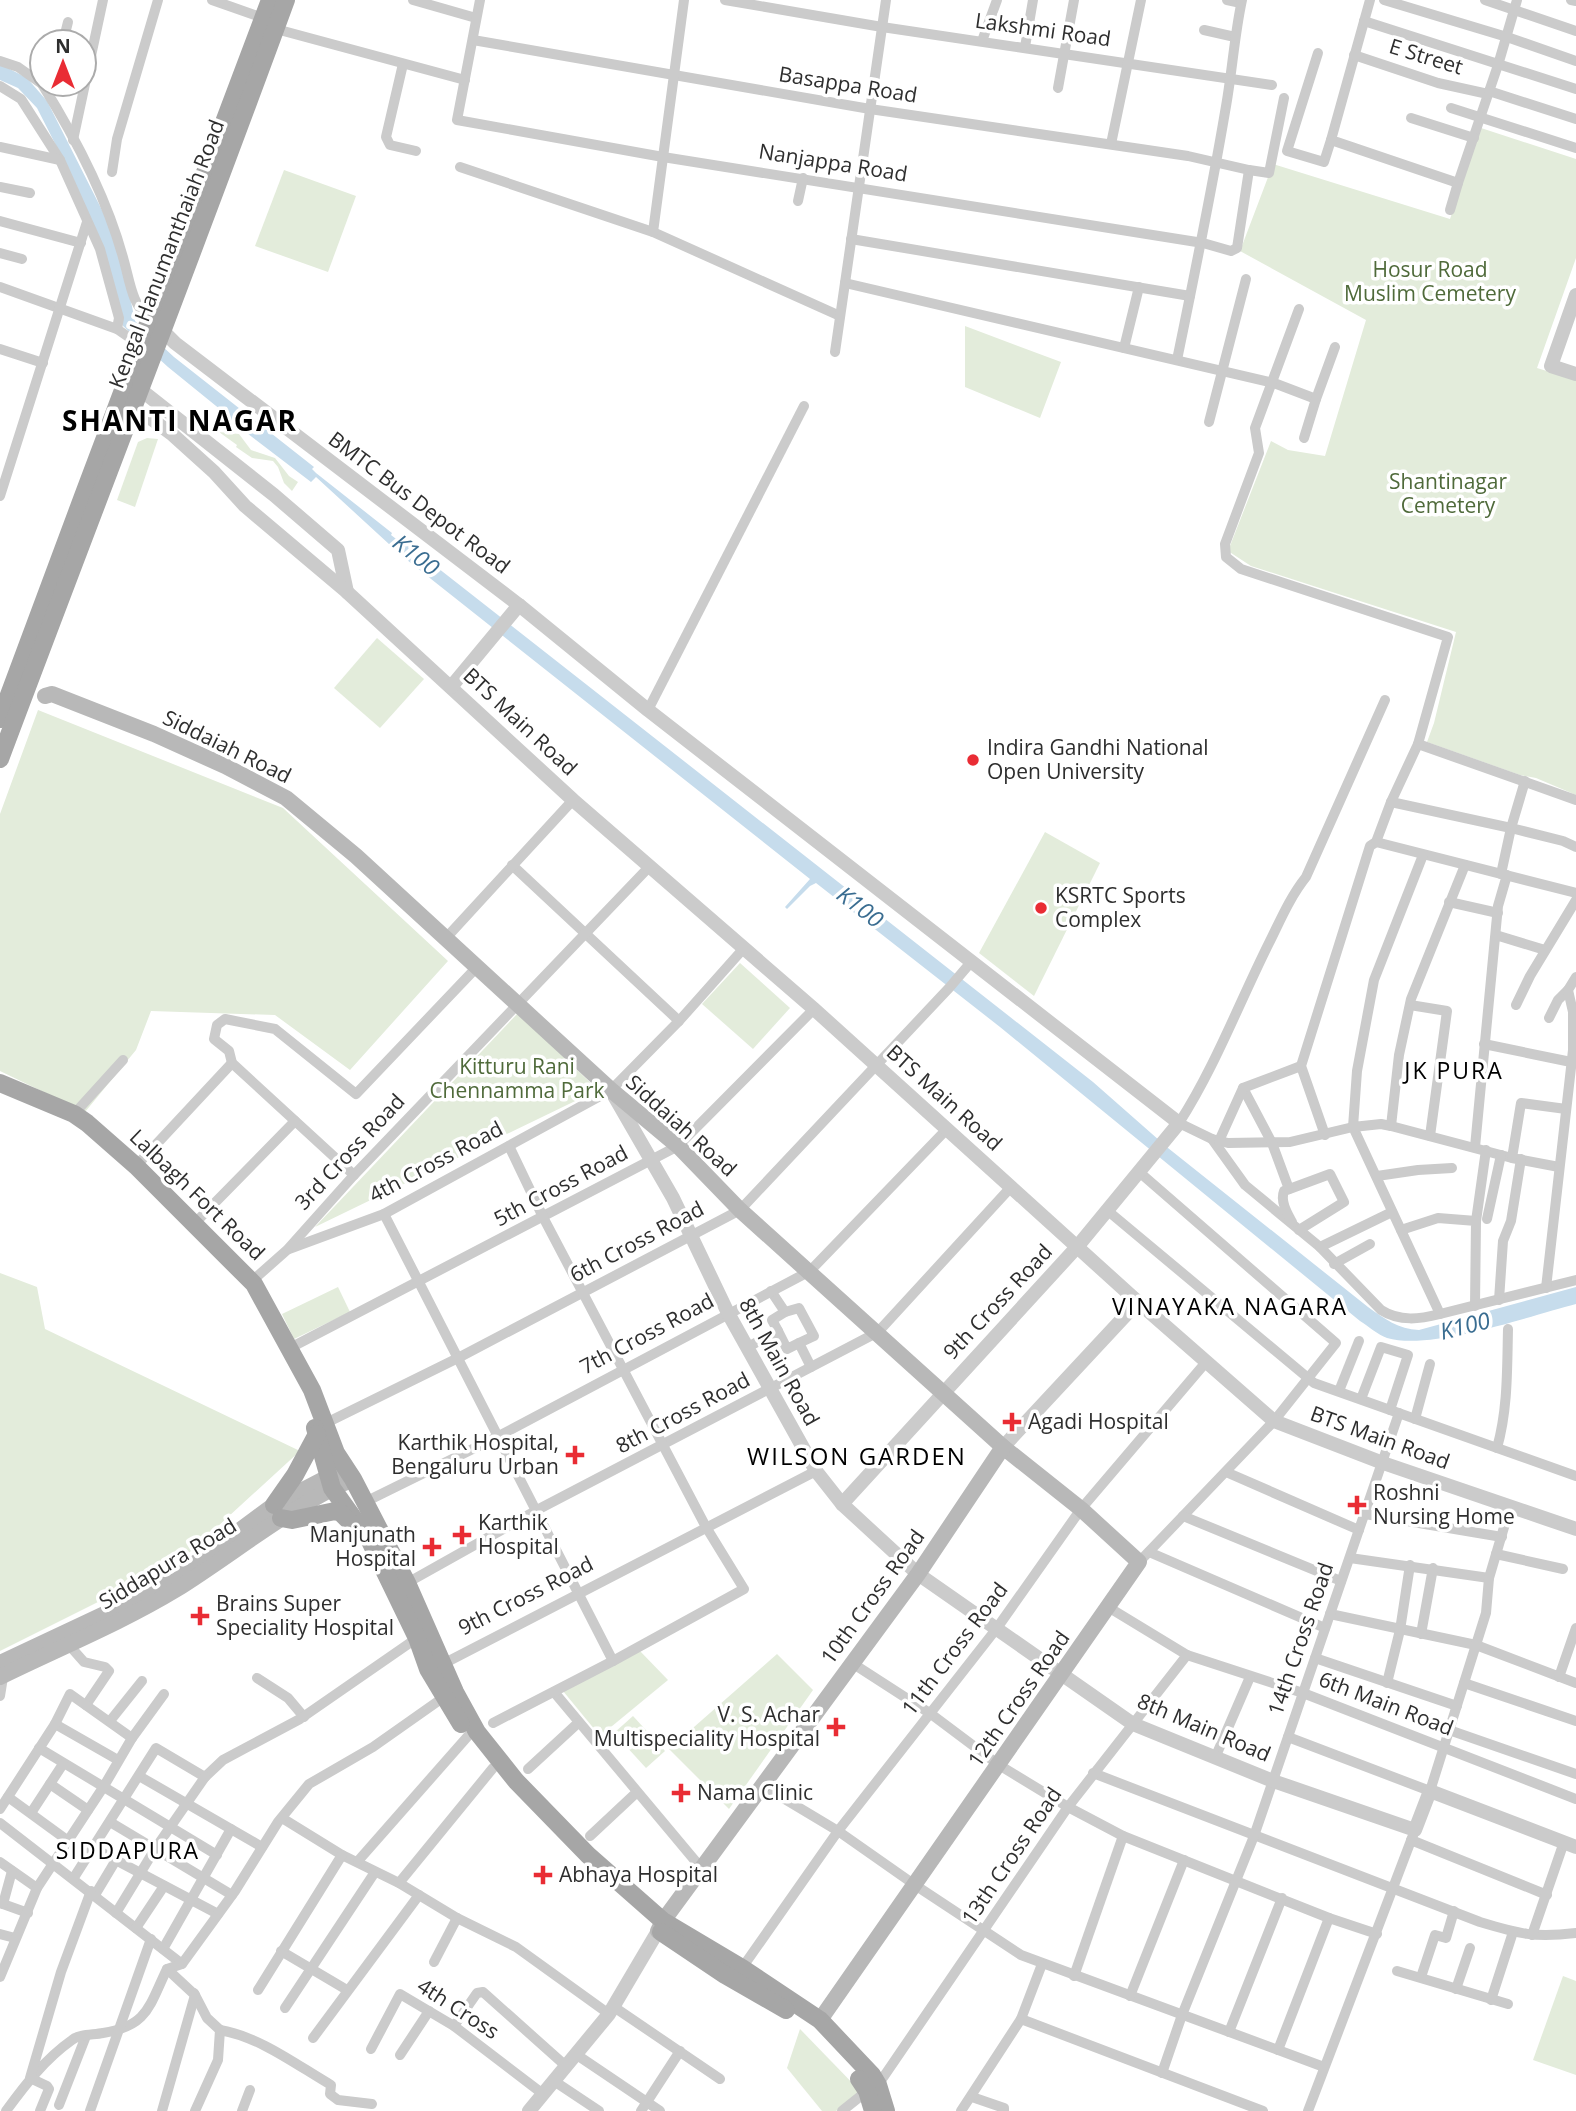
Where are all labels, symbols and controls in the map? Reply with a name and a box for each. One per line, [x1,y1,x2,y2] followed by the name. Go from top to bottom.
[973,6,1113,52] street label: Lakshmi Road
[28,28,98,98] north arrow
[1386,32,1467,81] street label: E Street
[55,33,71,59] text: N
[777,59,919,109] street label: Basappa Road
[102,115,230,392] street label: Kengal Hanumanthaiah Road
[757,136,910,188] street label: Nanjappa Road
[1344,255,1516,307] park label: Hosur Road Muslim Cemetery
[62,401,298,439] district label: SHANTI NAGAR
[323,425,516,580] street label: BMTC Bus Depot Road
[1389,467,1507,519] park label: Shantinagar Cemetery
[387,526,447,583] water label: K100
[458,661,584,781] street label: BTS Main Road
[159,703,296,789] street label: Siddaiah Road
[987,733,1209,785] place label: Indira Gandhi National Open University
[965,752,981,768] marker: Indira Gandhi National Open University
[831,878,891,935] water label: K100
[1055,881,1186,933] place label: KSRTC Sports Complex
[1033,900,1049,916] marker: KSRTC Sports Complex
[881,1038,1008,1157] street label: BTS Main Road
[429,1052,605,1104] park label: Kitturu Rani Chennamma Park
[1402,1054,1504,1086] district label: JK PURA
[620,1068,743,1182] street label: Siddaiah Road
[288,1087,410,1215] street label: 3rd Cross Road
[364,1114,507,1208] street label: 4th Cross Road
[124,1123,271,1266] street label: Lalbagh Fort Road
[489,1138,632,1232] street label: 5th Cross Road
[565,1194,708,1288] street label: 6th Cross Road
[937,1238,1058,1365] street label: 9th Cross Road
[575,1286,718,1380] street label: 7th Cross Road
[1112,1290,1348,1322] district label: VINAYAKA NAGARA
[733,1293,827,1430] street label: 8th Main Road
[1436,1303,1494,1347] water label: K100
[611,1365,754,1459] street label: 8th Cross Road
[1307,1399,1454,1475] street label: BTS Main Road
[1028,1407,1169,1435] place label: Agadi Hospital
[1002,1412,1022,1432] marker: Agadi Hospital
[391,1428,559,1480] place label: Karthik Hospital, Bengaluru Urban
[747,1439,967,1472] district label: WILSON GARDEN
[565,1445,585,1465] marker: Karthik Hospital, Bengaluru Urban
[1373,1478,1515,1530] place label: Roshni Nursing Home
[1347,1495,1367,1515] marker: Roshni Nursing Home
[478,1508,559,1560] place label: Karthik Hospital
[94,1511,241,1615] street label: Siddapura Road
[309,1520,416,1572] place label: Manjunath Hospital
[814,1524,930,1669] street label: 10th Cross Road
[452,1525,472,1545] marker: Karthik Hospital
[422,1537,442,1557] marker: Manjunath Hospital
[453,1549,598,1641] street label: 9th Cross Road
[1261,1559,1339,1719] street label: 14th Cross Road
[895,1576,1013,1721] street label: 11th Cross Road
[216,1589,394,1641] place label: Brains Super Speciality Hospital
[190,1606,210,1626] marker: Brains Super Speciality Hospital
[961,1625,1075,1772] street label: 12th Cross Road
[1315,1665,1458,1742] street label: 6th Main Road
[1133,1686,1275,1768] street label: 8th Main Road
[594,1700,820,1752] place label: V. S. Achar Multispeciality Hospital
[826,1717,846,1737] marker: V. S. Achar Multispeciality Hospital
[697,1778,813,1806] place label: Nama Clinic
[955,1781,1067,1930] street label: 13th Cross Road
[671,1783,691,1803] marker: Nama Clinic
[56,1834,200,1866] district label: SIDDAPURA
[559,1860,718,1888] place label: Abhaya Hospital
[533,1865,553,1885] marker: Abhaya Hospital
[412,1971,505,2045] street label: 4th Cross

